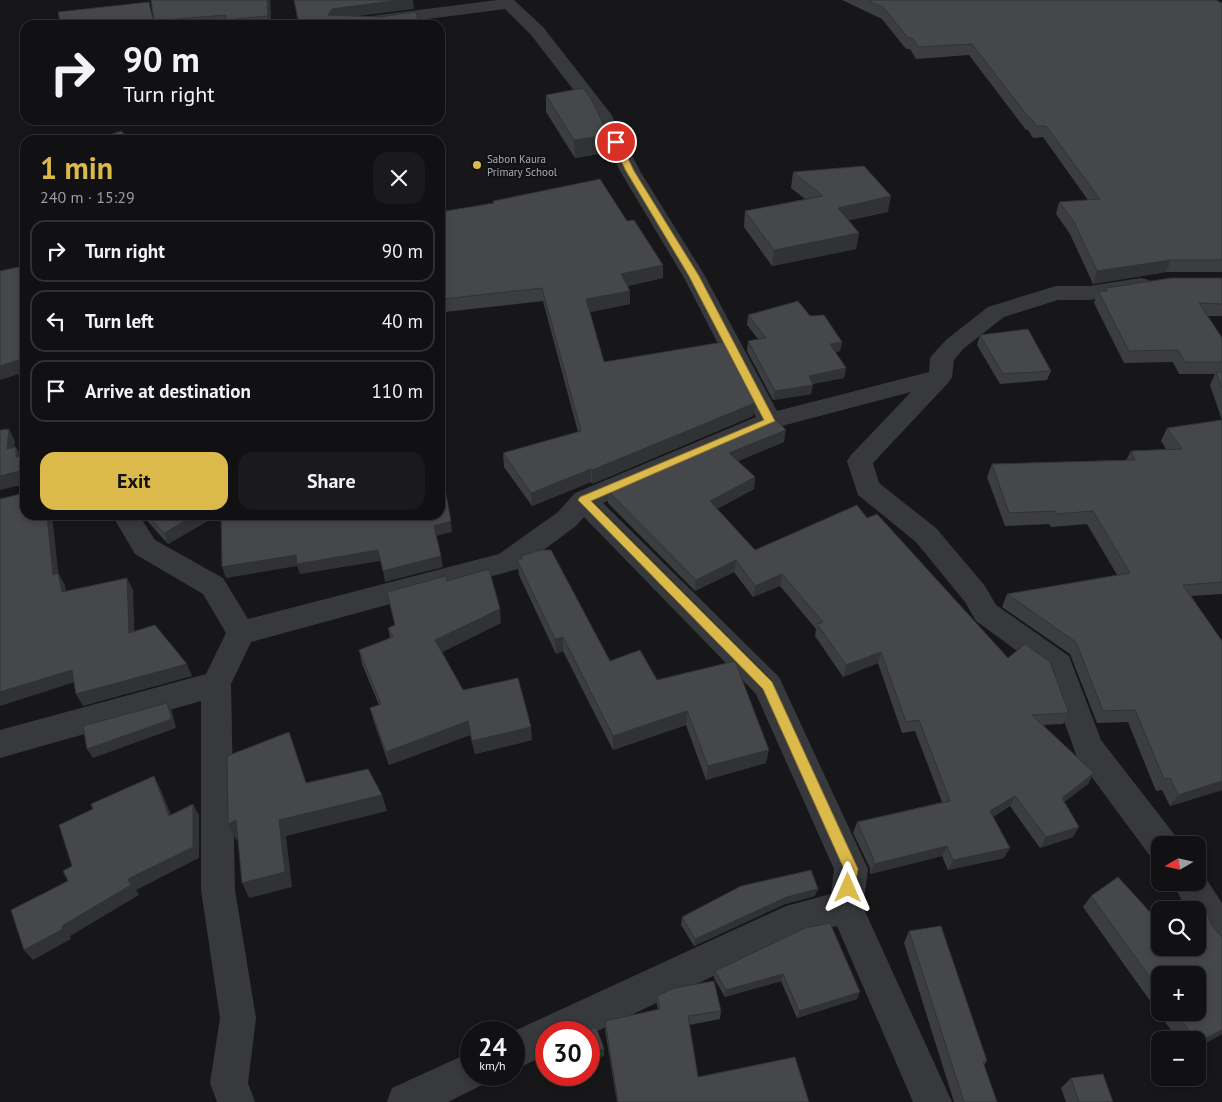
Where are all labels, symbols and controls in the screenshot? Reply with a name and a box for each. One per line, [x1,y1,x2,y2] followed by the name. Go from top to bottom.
[123,36,200,82] text: 90 m
[40,40,105,105] icon: right
[123,80,215,108] text: Turn right
[595,121,637,163] pin
[602,128,630,156] icon: arrive
[40,148,113,187] text: 1 min
[373,152,425,204] button: close
[487,152,558,179] place label: Sabon Kaura Primary School
[471,159,483,171] marker: Sabon Kaura Primary School
[40,187,135,207] text: 240 m · 15:29
[42,237,70,265] icon: right
[85,239,165,263] text: Turn right
[382,239,423,263] text: 90 m
[42,307,70,335] icon: left
[85,309,154,333] text: Turn left
[382,309,423,333] text: 40 m
[42,377,70,405] icon: arrive
[85,379,251,403] text: Arrive at destination
[371,379,423,403] text: 110 m
[40,452,228,510] button: Exit
[238,452,425,510] button: Share
[1151,836,1206,891] north arrow
[1151,836,1206,1086] map controls
[821,861,873,913] position arrow
[1151,901,1206,956] button: search
[1151,966,1206,1021] button: +
[535,1021,600,1086] speed limit sign: 30
[478,1031,507,1063] text: 24
[1151,1031,1206,1086] button: −
[479,1058,506,1073] text: km/h

